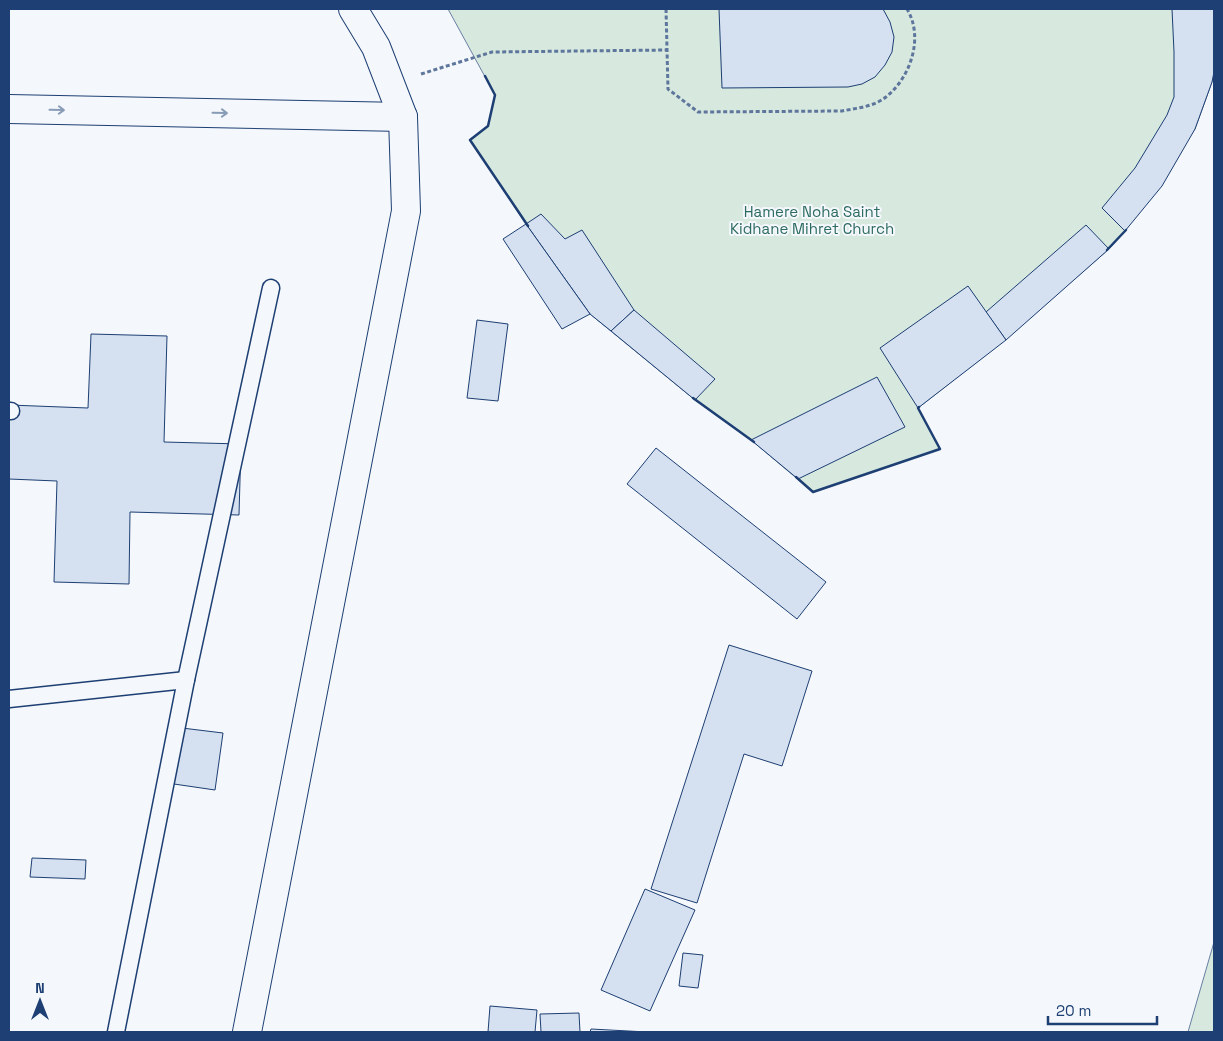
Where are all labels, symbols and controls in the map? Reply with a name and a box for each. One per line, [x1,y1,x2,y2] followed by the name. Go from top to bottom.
[49,105,65,115] one-way arrow
[212,108,228,118] one-way arrow
[730,202,894,238] park label: Hamere Noha Saint Kidhane Mihret Church
[15,976,65,1026] north arrow
[35,979,45,997] text: N
[1048,994,1157,1026] scale bar
[1056,1001,1091,1020] text: 20 m

